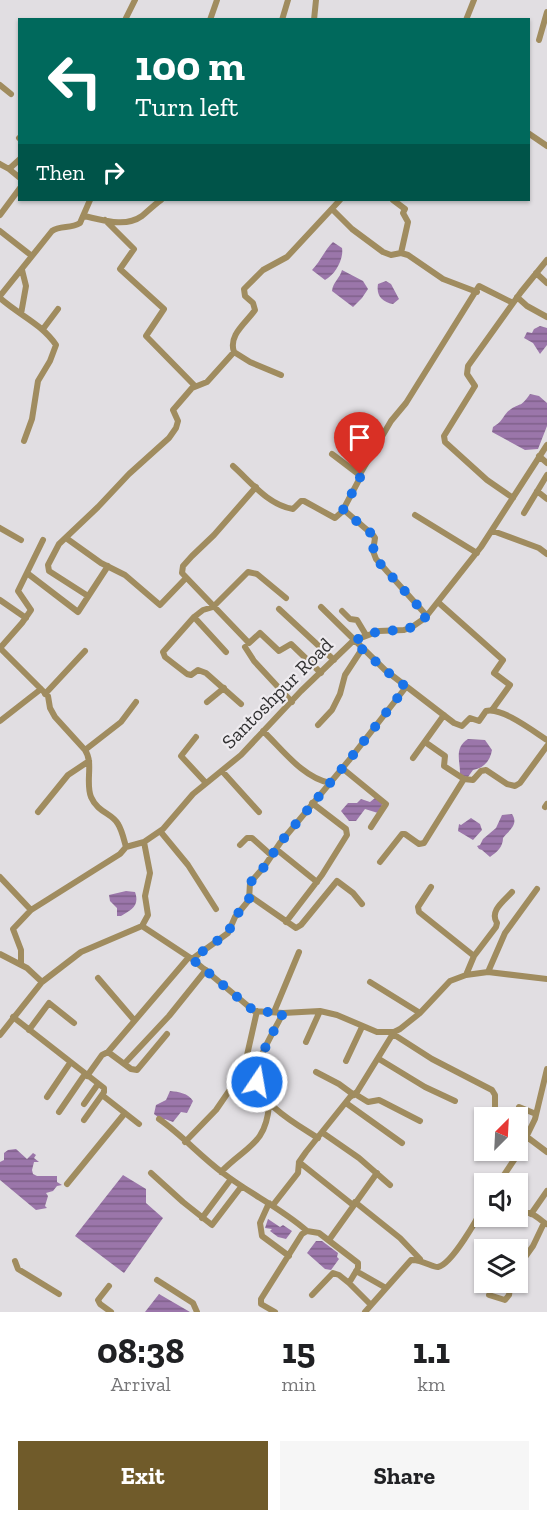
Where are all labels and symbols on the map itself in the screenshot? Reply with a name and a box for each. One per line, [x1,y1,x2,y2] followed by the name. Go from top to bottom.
[334,412,385,474] pin
[216,632,338,754] street label: Santoshpur Road
[225,1050,289,1114] position arrow
[474,1107,528,1161] north arrow

